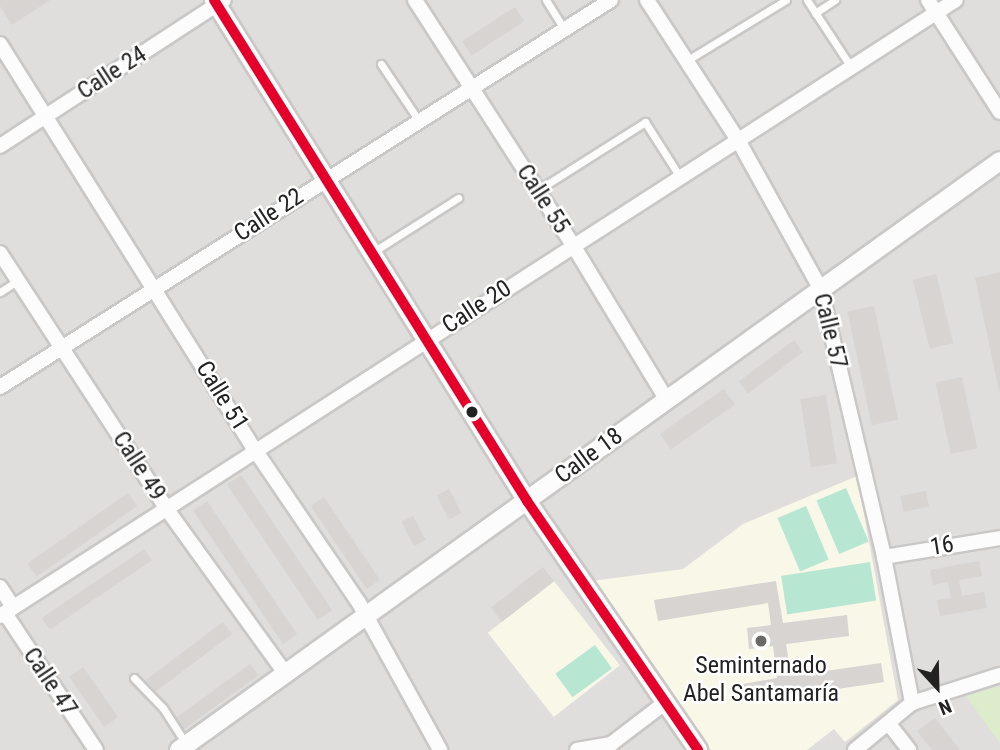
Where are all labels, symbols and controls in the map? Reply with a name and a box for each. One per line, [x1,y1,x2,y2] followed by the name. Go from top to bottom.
[72,40,152,106] street label: Calle 24
[510,159,576,239] street label: Calle 55
[229,182,309,248] street label: Calle 22
[437,274,517,340] street label: Calle 20
[807,290,853,372] street label: Calle 57
[190,356,254,436] street label: Calle 51
[465,405,479,419] unlabelled marker
[550,422,628,490] street label: Calle 18
[106,426,172,506] street label: Calle 49
[928,530,956,562] street label: 16
[753,633,769,649] marker: Seminternado Abel Santamaría
[17,642,83,722] street label: Calle 47
[683,652,839,708] place label: Seminternado Abel Santamaría
[902,652,972,722] north arrow
[935,694,955,720] text: N

